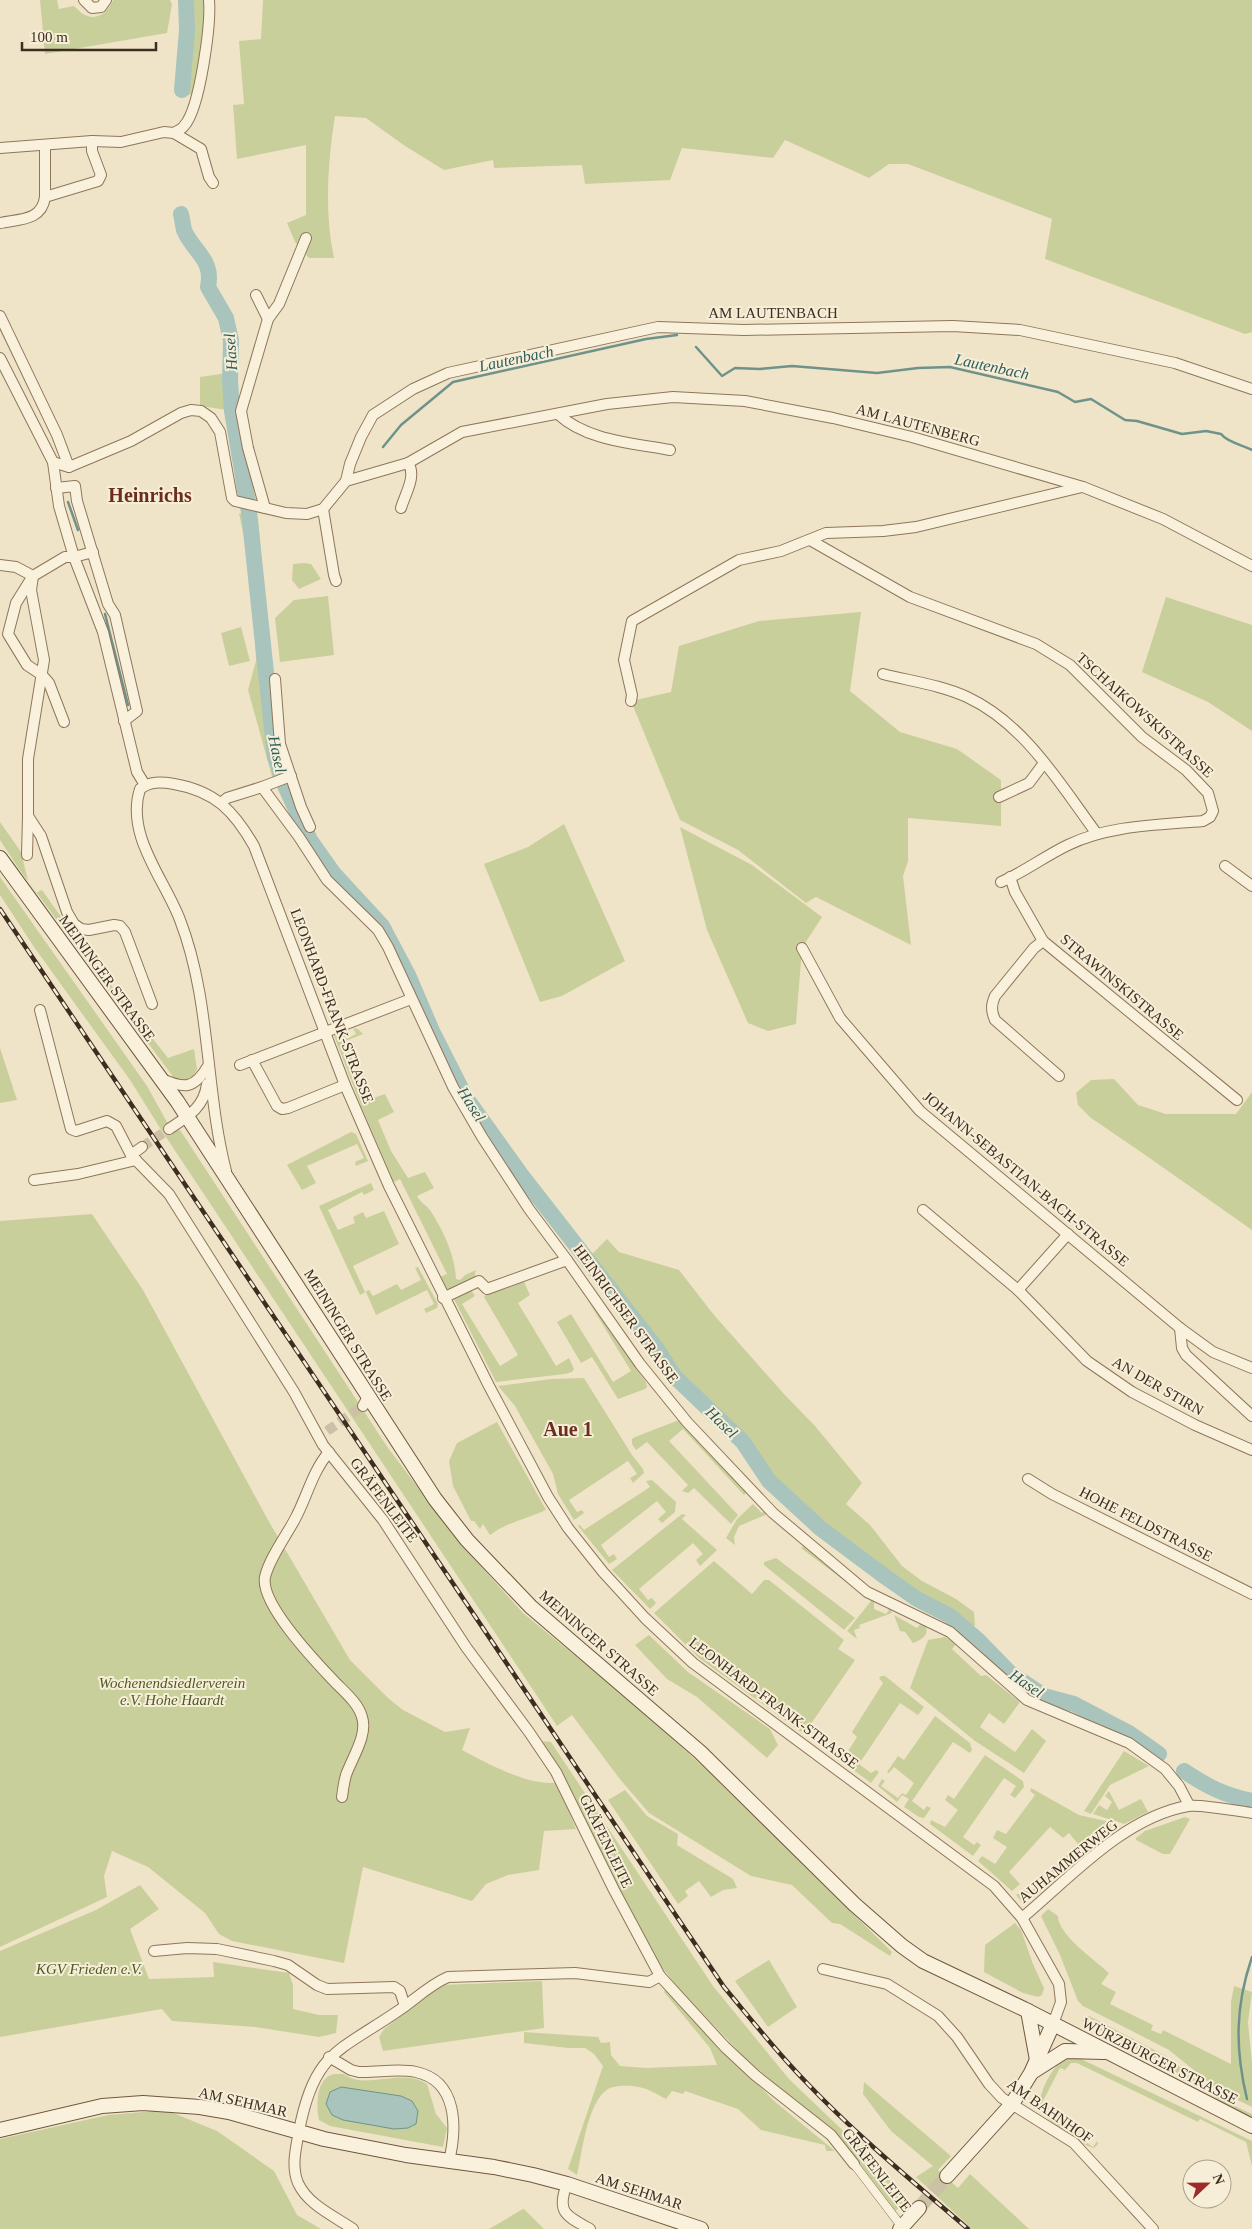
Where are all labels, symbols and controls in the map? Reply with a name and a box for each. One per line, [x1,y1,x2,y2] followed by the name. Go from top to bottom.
[22,20,156,52] scale bar
[30,29,68,45] text: 100 m
[708,305,838,321] street label: AM LAUTENBACH
[221,332,240,372] water label: Hasel
[476,342,555,375] water label: Lautenbach
[952,350,1031,383] water label: Lautenbach
[854,401,982,449] street label: AM LAUTENBERG
[108,484,192,506] district label: Heinrichs
[1073,649,1217,781] street label: TSCHAIKOWSKISTRASSE
[265,733,290,775] water label: Hasel
[287,906,377,1106] street label: LEONHARD-FRANK-STRASSE
[56,912,158,1044] street label: MEININGER STRASSE
[1057,931,1187,1043] street label: STRAWINSKISTRASSE
[454,1083,489,1125] water label: Hasel
[920,1088,1132,1270] street label: JOHANN-SEBASTIAN-BACH-STRASSE
[570,1242,682,1386] street label: HEINRICHSER STRASSE
[301,1266,395,1404] street label: MEININGER STRASSE
[1110,1353,1207,1419] street label: AN DER STIRN
[702,1403,741,1442] water label: Hasel
[543,1418,593,1440] district label: Aue 1
[347,1455,421,1545] street label: GRÄFENLEITE
[1077,1483,1215,1565] street label: HOHE FELDSTRASSE
[536,1587,662,1699] street label: MEININGER STRASSE
[686,1634,862,1772] street label: LEONHARD-FRANK-STRASSE
[1006,1665,1047,1701] water label: Hasel
[99,1675,245,1708] park label: Wochenendsiedlerverein e.V. Hohe Haardt
[577,1792,635,1890] street label: GRÄFENLEITE
[1015,1816,1121,1906] street label: AUHAMMERWEG
[35,1961,142,1977] park label: KGV Frieden e.V.
[1079,2015,1241,2107] street label: WÜRZBURGER STRASSE
[1004,2076,1096,2146] street label: AM BAHNHOF
[197,2084,289,2120] street label: AM SEHMAR
[839,2125,915,2215] street label: GRÄFENLEITE
[1182,2159,1232,2209] north arrow
[594,2169,684,2213] street label: AM SEHMAR
[1210,2172,1227,2187] text: N

